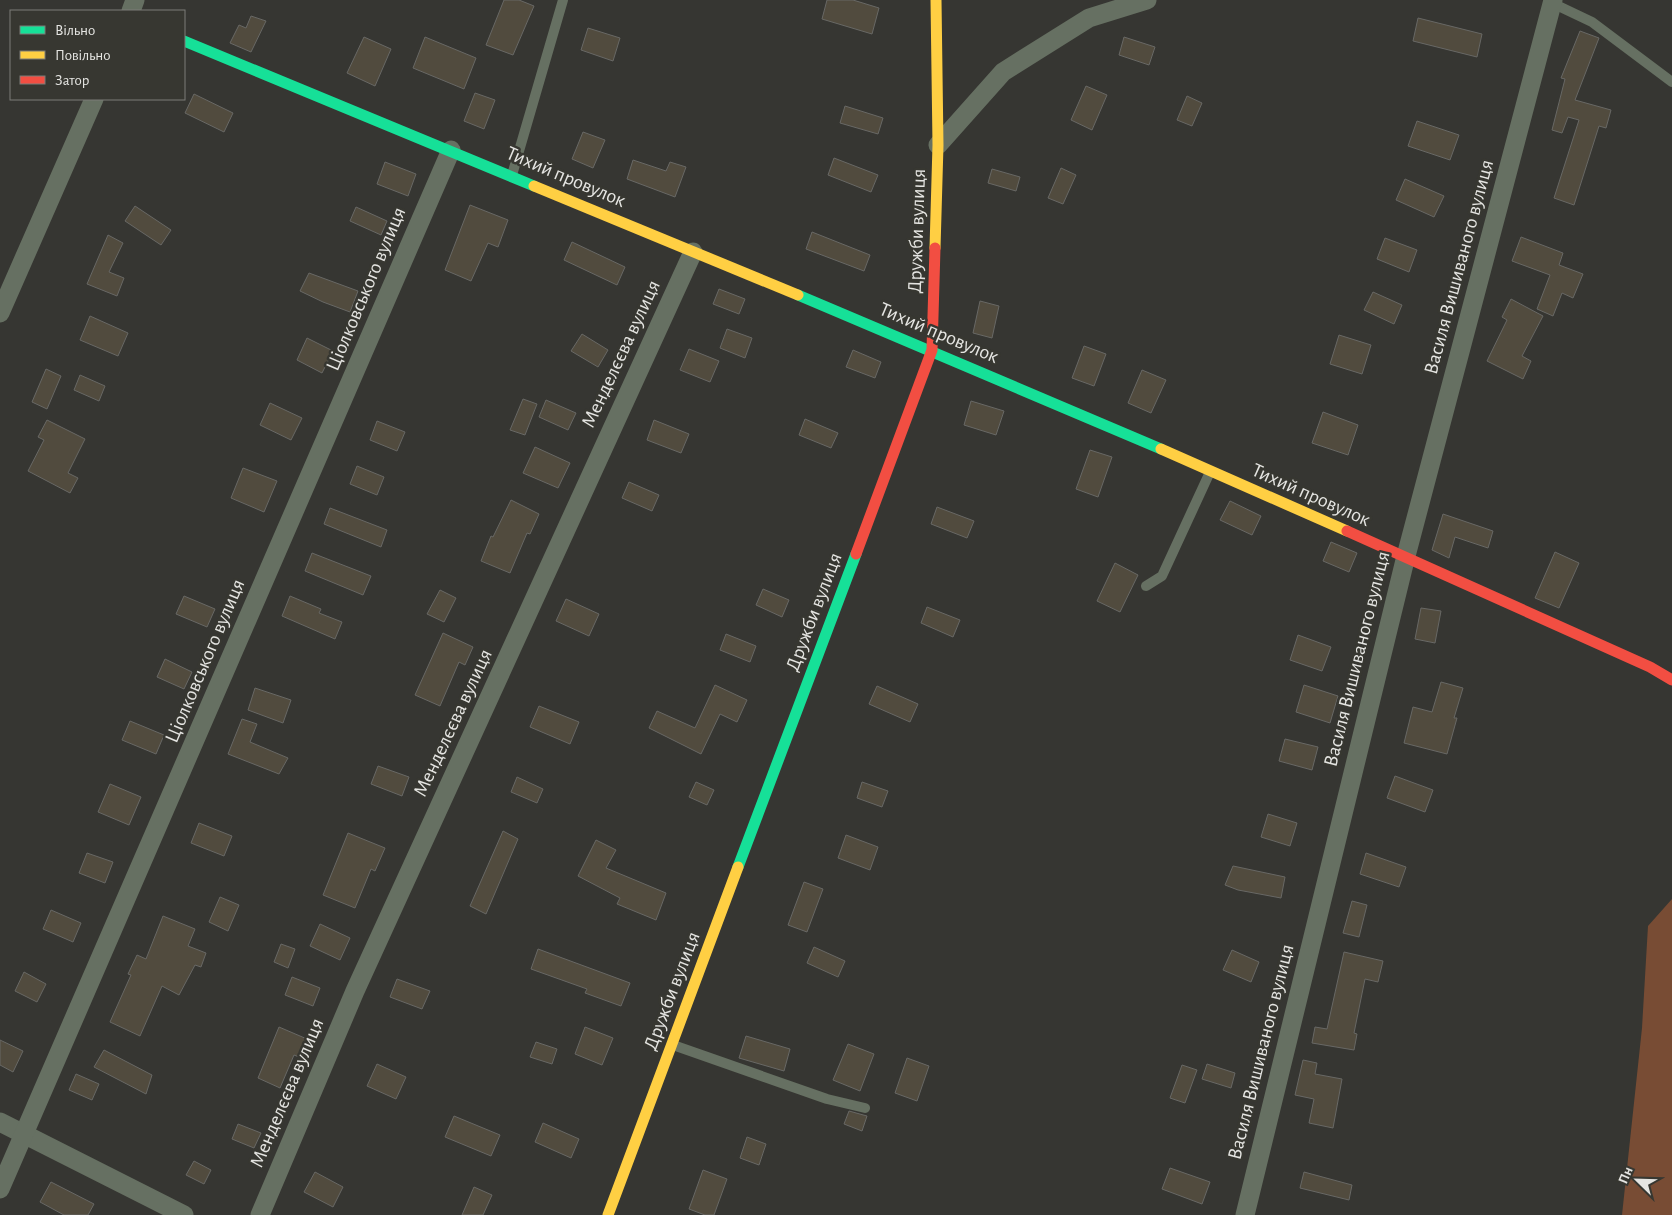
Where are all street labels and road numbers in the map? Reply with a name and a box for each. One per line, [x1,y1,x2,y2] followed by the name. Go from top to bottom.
[503,143,629,211] street label: Тихий провулок
[1421,158,1497,376] street label: Василя Вишиваного вулиця
[905,168,929,294] street label: Дружби вулиця
[322,204,410,374] street label: Ціолковського вулиця
[578,277,664,431] street label: Менделєєва вулиця
[876,299,1002,367] street label: Тихий провулок
[1249,460,1373,530] street label: Тихий провулок
[1321,549,1393,769] street label: Василя Вишиваного вулиця
[782,550,846,674] street label: Дружби вулиця
[161,576,249,746] street label: Ціолковського вулиця
[410,646,496,800] street label: Менделєєва вулиця
[640,929,704,1053] street label: Дружби вулиця
[1225,942,1297,1162] street label: Василя Вишиваного вулиця
[247,1015,327,1171] street label: Менделєєва вулиця

